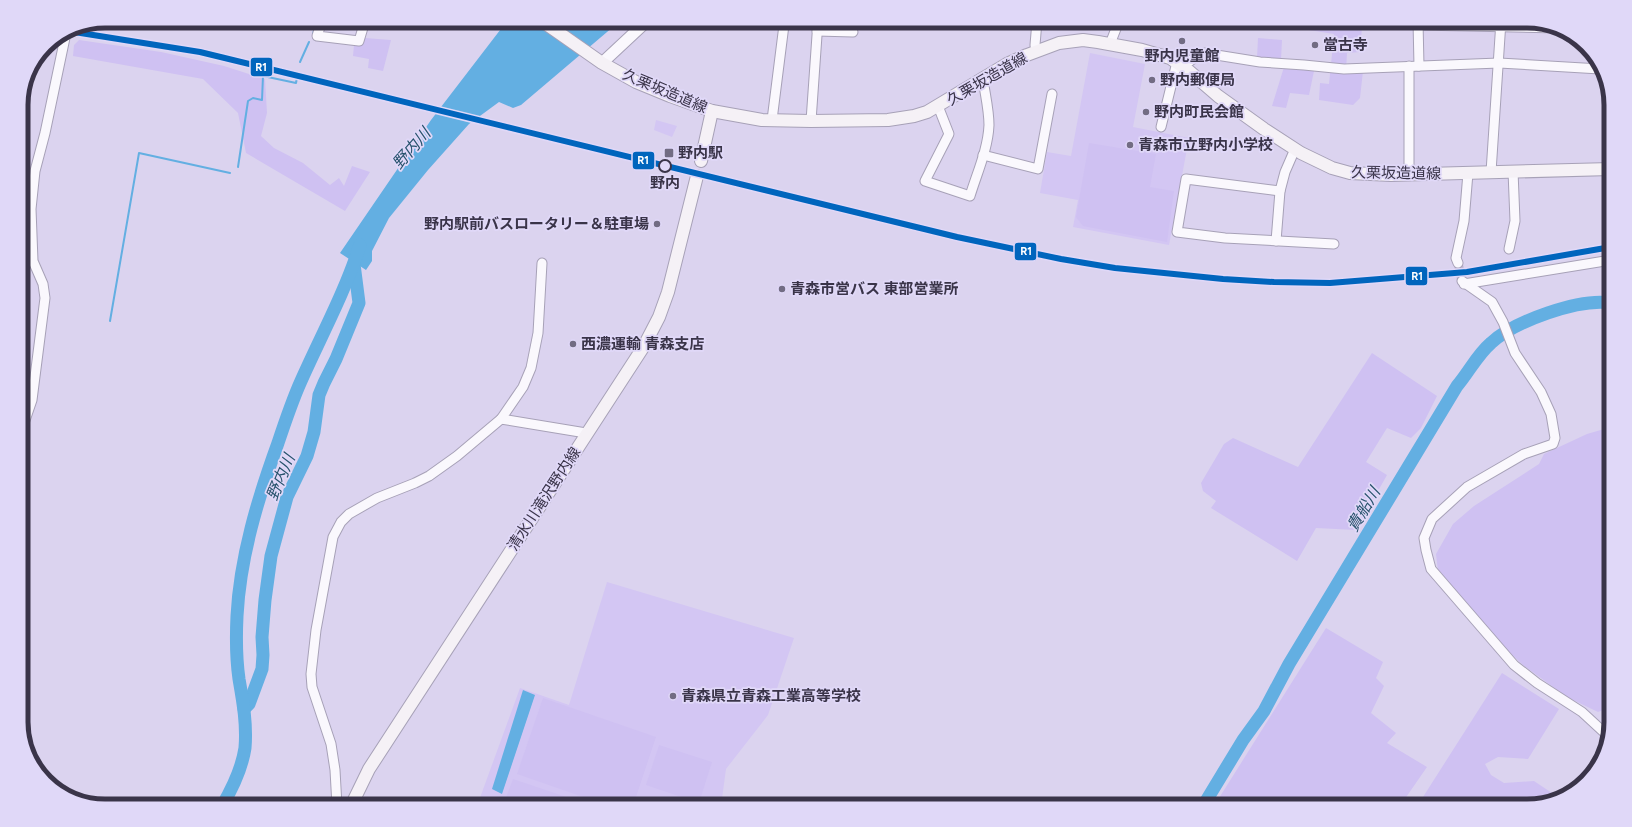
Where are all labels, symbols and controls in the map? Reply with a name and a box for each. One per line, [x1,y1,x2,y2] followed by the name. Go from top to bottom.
[1177,36,1187,46] marker: 野内児童館
[1323,36,1368,54] place label: 當古寺
[1310,40,1320,50] marker: 當古寺
[1144,47,1220,65] place label: 野内児童館
[944,49,1030,109] street label: 久栗坂造道線
[250,57,273,77] line badge: R1
[255,61,267,74] text: R1
[620,65,710,117] street label: 久栗坂造道線
[1160,71,1235,89] place label: 野内郵便局
[1147,75,1157,85] marker: 野内郵便局
[1154,103,1244,121] place label: 野内町民会館
[1141,107,1151,117] marker: 野内町民会館
[388,122,436,173] water label: 野内川
[1138,136,1273,154] place label: 青森市立野内小学校
[1125,140,1135,150] marker: 青森市立野内小学校
[678,144,723,162] place label: 野内駅
[663,147,675,159] marker: 野内駅
[632,151,655,170] line badge: R1
[637,154,649,167] text: R1
[658,159,672,173] marker: 野内
[1351,163,1441,183] street label: 久栗坂造道線
[650,174,680,192] place label: 野内
[424,215,649,233] place label: 野内駅前バスロータリー＆駐車場
[652,219,662,229] marker: 野内駅前バスロータリー＆駐車場
[1014,242,1037,261] line badge: R1
[1020,245,1032,258] text: R1
[1405,266,1428,286] line badge: R1
[1411,270,1423,283] text: R1
[790,280,959,298] place label: 青森市営バス 東部営業所
[777,284,787,294] marker: 青森市営バス 東部営業所
[581,335,705,353] place label: 西濃運輸 青森支店
[568,339,578,349] marker: 西濃運輸 青森支店
[504,444,584,554] street label: 清水川滝沢野内線
[262,450,299,503] water label: 野内川
[1343,482,1385,535] water label: 貴船川
[681,687,861,705] place label: 青森県立青森工業高等学校
[668,691,678,701] marker: 青森県立青森工業高等学校

